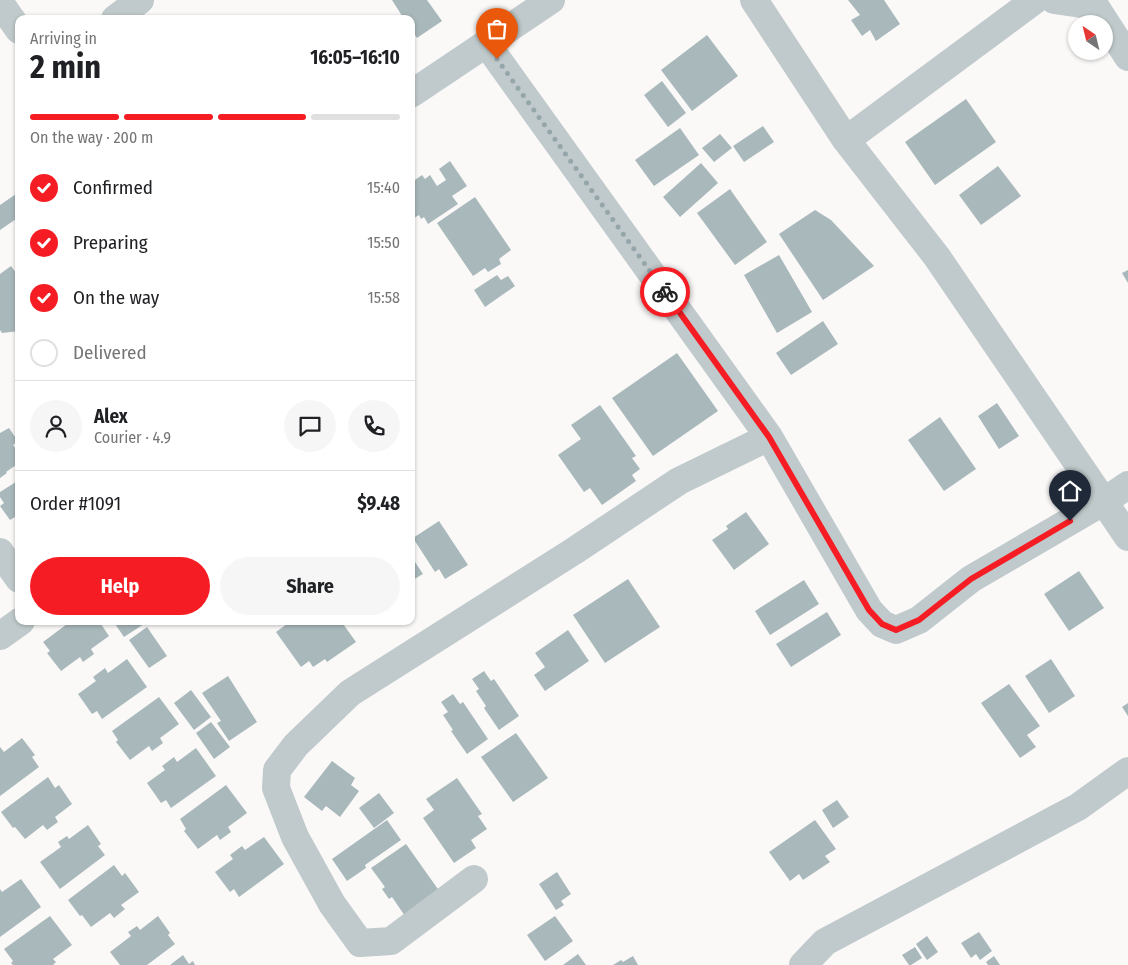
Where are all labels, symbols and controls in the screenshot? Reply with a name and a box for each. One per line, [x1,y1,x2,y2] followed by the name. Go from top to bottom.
[476,8,518,59] pin
[483,15,511,43] icon: bag
[1068,15,1112,60] north arrow
[1068,15,1113,60] map controls
[30,29,97,48] text: Arriving in
[310,46,400,69] text: 16:05–16:10
[30,48,101,86] text: 2 min
[30,128,153,147] text: On the way · 200 m
[30,174,58,202] icon: check
[73,176,153,199] text: Confirmed
[367,178,400,197] text: 15:40
[30,229,58,257] icon: check
[73,231,148,254] text: Preparing
[367,233,400,252] text: 15:50
[640,267,690,317] courier
[651,278,679,306] icon: bike
[30,284,58,312] icon: check
[73,286,159,309] text: On the way
[368,288,400,307] text: 15:58
[73,341,147,364] text: Delivered
[30,400,82,452] button: person
[284,400,336,452] button: chat
[348,400,400,452] button: phone
[94,405,128,428] text: Alex
[94,428,171,447] text: Courier · 4.9
[1049,470,1091,521] pin
[1056,477,1084,505] icon: home
[30,492,121,515] text: Order #1091
[357,492,400,515] text: $9.48
[30,557,210,615] button: Help
[220,557,400,615] button: Share

